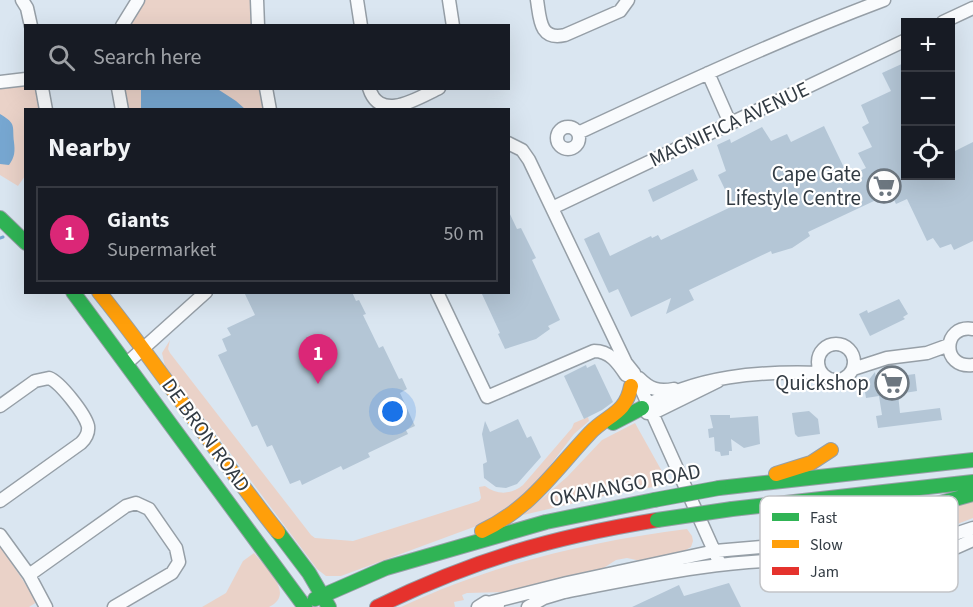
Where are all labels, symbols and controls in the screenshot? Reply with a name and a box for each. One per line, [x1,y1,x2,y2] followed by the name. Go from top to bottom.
[901,18,955,180] map controls
[901,18,955,72] button: +
[24,24,510,90] search box
[45,41,78,74] icon: search
[93,41,201,73] text: Search here
[901,72,955,126] button: −
[644,74,814,174] street label: MAGNIFICA AVENUE
[901,126,955,180] button: locate
[48,129,131,166] text: Nearby
[726,159,861,213] place label: Cape Gate Lifestyle Centre
[866,168,902,204] supermarket icon: Cape Gate Lifestyle Centre
[107,204,169,236] text: Giants
[64,220,75,248] text: 1
[444,220,484,248] text: 50 m
[107,236,216,264] text: Supermarket
[298,334,338,384] pin: 1
[874,365,910,401] supermarket icon: Quickshop
[775,368,869,398] place label: Quickshop
[154,372,258,498] street label: DE BRON ROAD
[378,397,407,426] your location
[547,456,703,514] street label: OKAVANGO ROAD
[760,496,958,592] legend
[810,507,838,529] text: Fast
[810,534,843,556] text: Slow
[810,561,839,583] text: Jam

